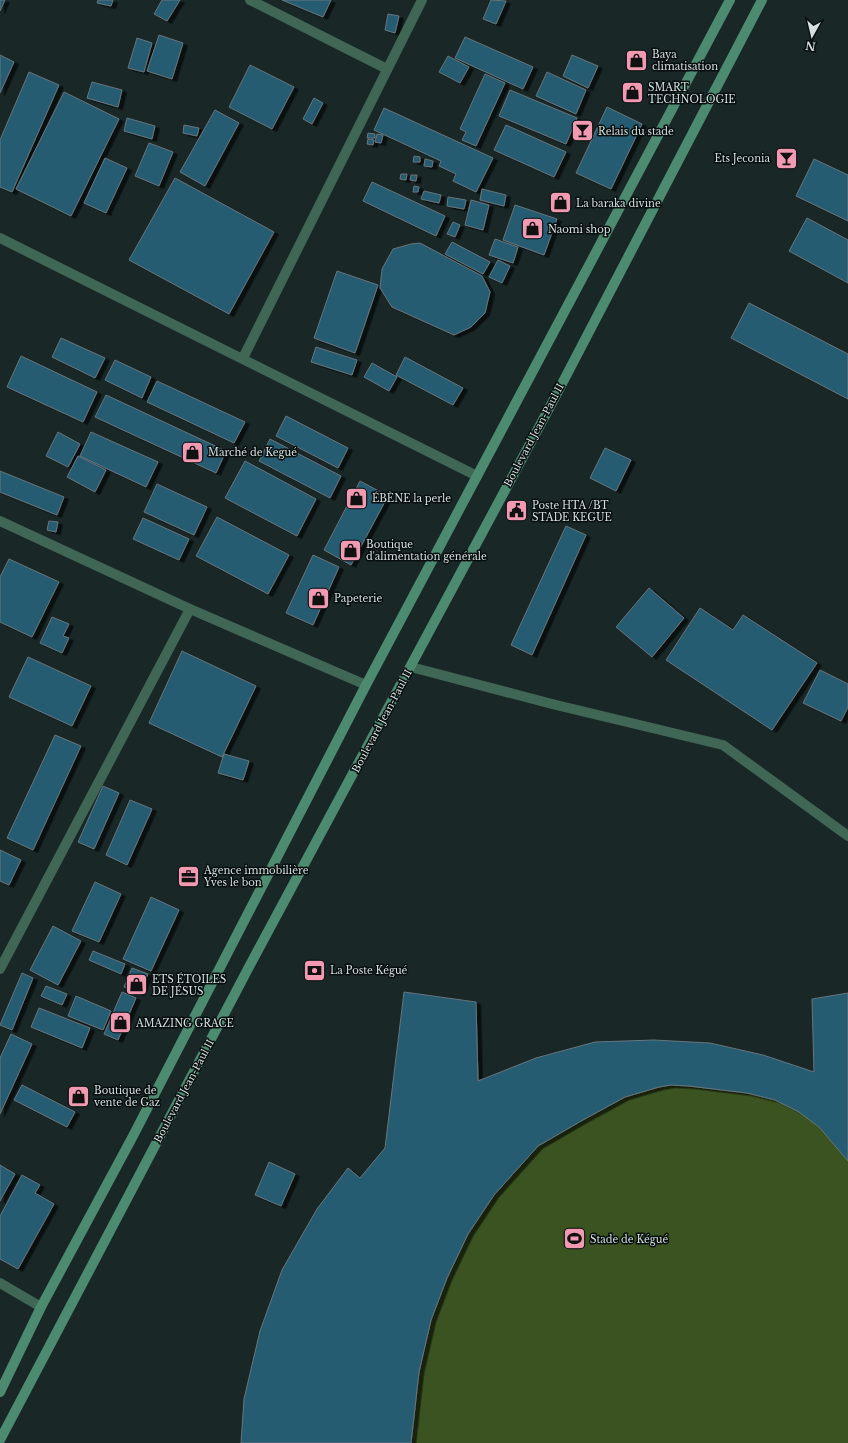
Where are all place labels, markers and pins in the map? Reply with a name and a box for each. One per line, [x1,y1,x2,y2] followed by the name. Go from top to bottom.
[623,47,649,73] shop icon: Baya climatisation
[652,48,718,73] place label: Baya climatisation
[620,80,646,106] shop icon: SMART TECHNOLOGIE
[648,81,736,106] place label: SMART TECHNOLOGIE
[569,118,595,144] bar icon: Relais du stade
[598,125,674,138] place label: Relais du stade
[773,145,799,171] bar icon: Ets Jeconia
[714,152,770,165] place label: Ets Jeconia
[547,190,573,216] shop icon: La baraka divine
[576,197,661,210] place label: La baraka divine
[519,216,545,242] shop icon: Naomi shop
[548,223,611,236] place label: Naomi shop
[180,439,206,465] shop icon: Marché de Kegué
[208,446,297,459] place label: Marché de Kegué
[343,485,369,511] shop icon: ÉBÈNE la perle
[372,491,451,505] place label: ÉBÈNE la perle
[504,498,530,524] public building icon: Poste HTA /BT STADE KEGUE
[532,499,612,524] place label: Poste HTA /BT STADE KEGUE
[337,537,363,563] shop icon: Boutique d'alimentation générale
[366,538,487,563] place label: Boutique d'alimentation générale
[305,585,331,611] shop icon: Papeterie
[334,592,382,605] place label: Papeterie
[175,863,201,889] office icon: Agence immobilière Yves le bon
[203,864,309,889] place label: Agence immobilière Yves le bon
[301,957,327,983] bank icon: La Poste Kégué
[330,964,408,977] place label: La Poste Kégué
[124,972,150,998] shop icon: ETS ÉTOILES DE JÉSUS
[152,972,226,998] place label: ETS ÉTOILES DE JÉSUS
[107,1010,133,1036] shop icon: AMAZING GRACE
[135,1017,234,1030] place label: AMAZING GRACE
[66,1083,92,1109] shop icon: Boutique de vente de Gaz
[94,1084,160,1109] place label: Boutique de vente de Gaz
[561,1226,587,1252] sports icon: Stade de Kégué
[590,1233,668,1246] place label: Stade de Kégué

